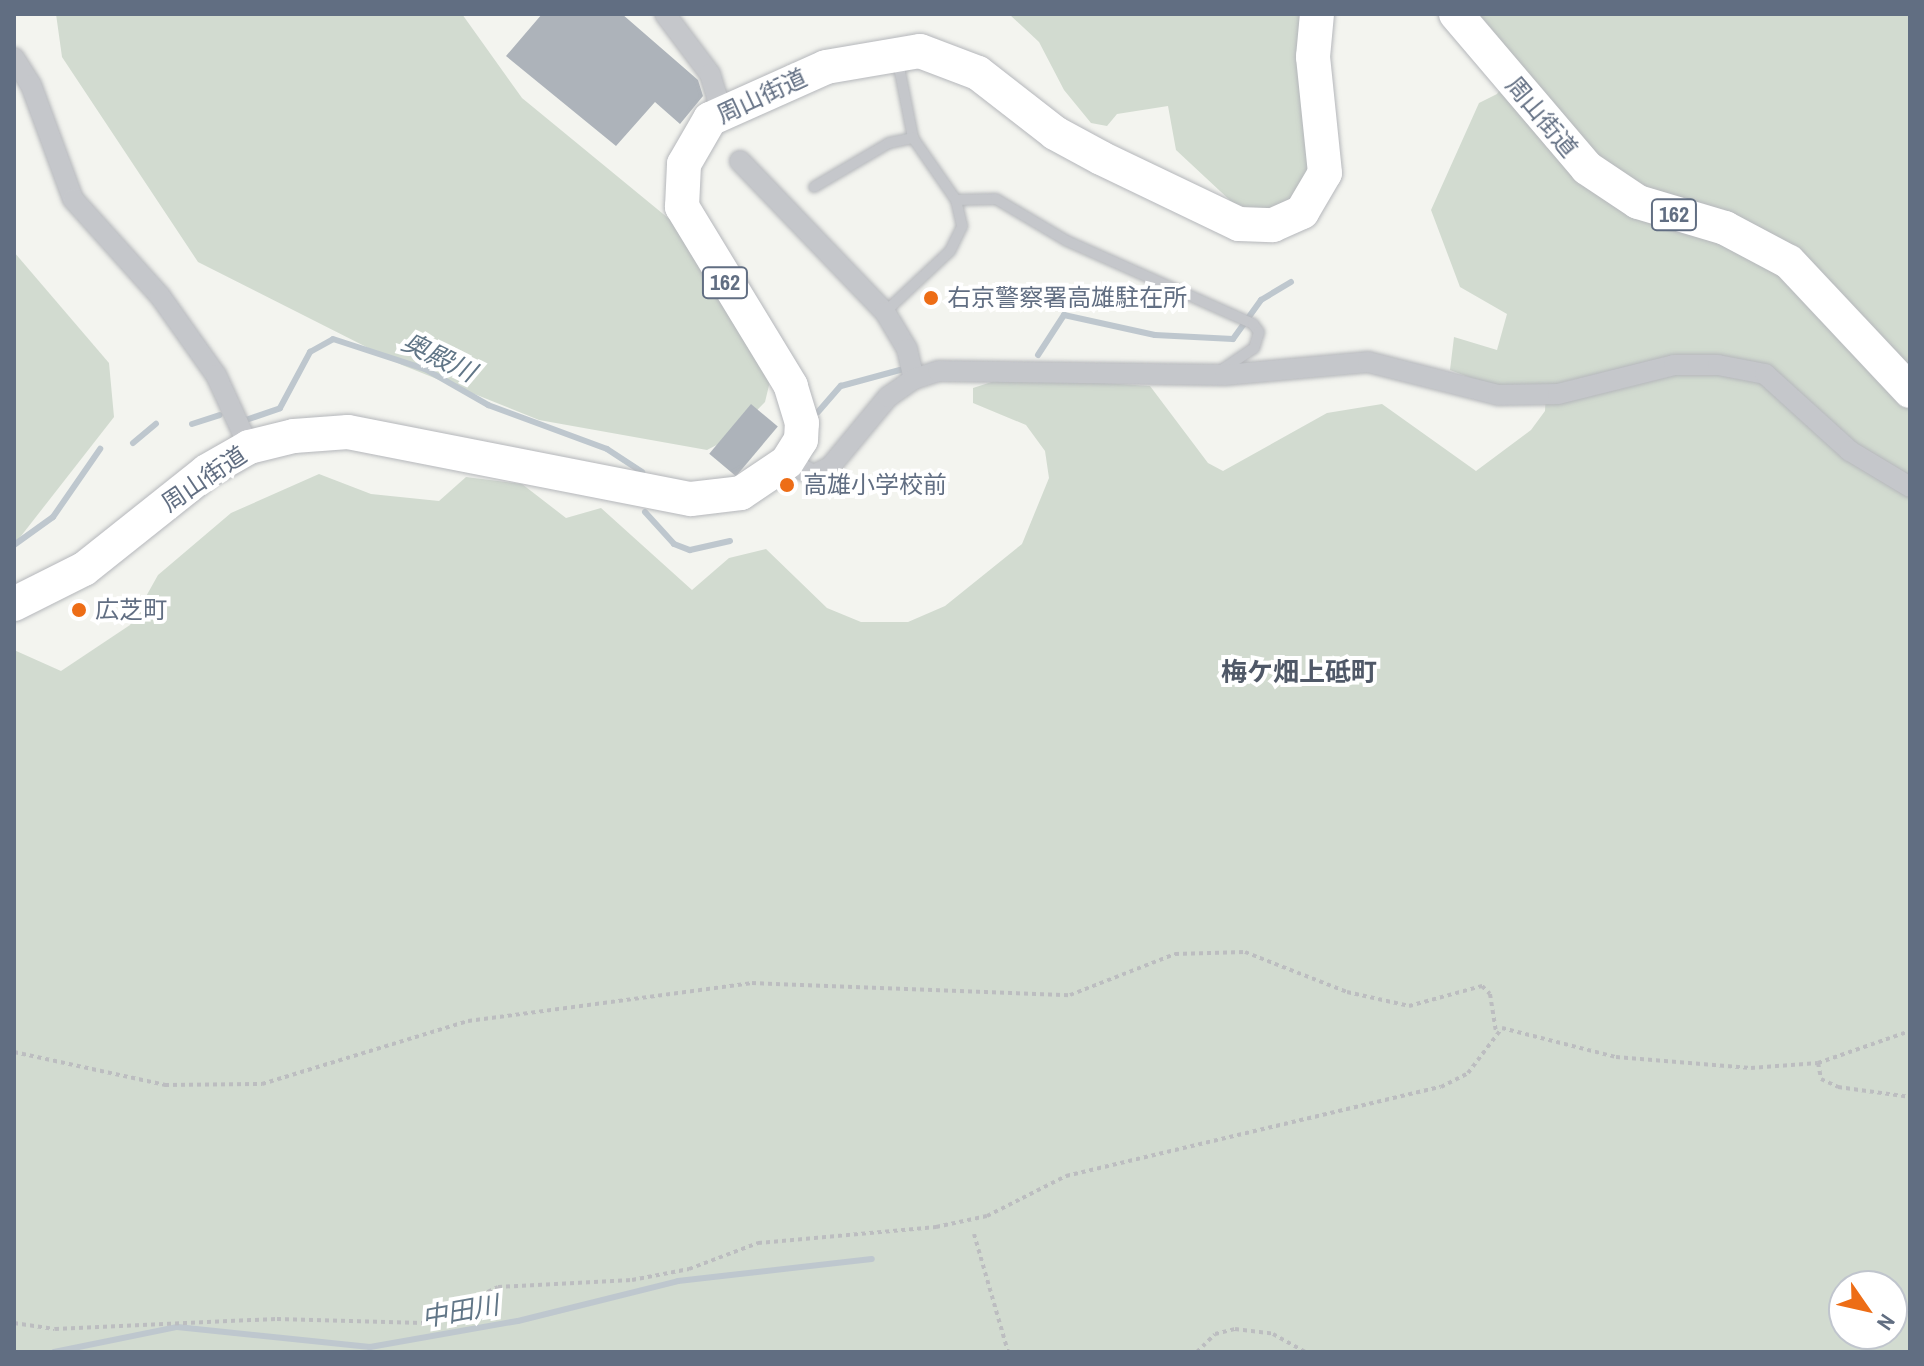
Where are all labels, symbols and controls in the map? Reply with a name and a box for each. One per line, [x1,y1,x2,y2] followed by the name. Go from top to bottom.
[712,63,812,129] street label: 周山街道
[1500,71,1584,163] street label: 周山街道
[1650,197,1698,233] road number: 162
[701,265,749,301] road number: 162
[947,284,1187,312] place label: 右京警察署高雄駐在所
[922,289,940,307] marker: 右京警察署高雄駐在所
[397,326,481,388] water label: 奥殿川
[156,440,252,518] street label: 周山街道
[803,471,947,499] place label: 高雄小学校前
[778,476,796,494] marker: 高雄小学校前
[95,596,167,624] place label: 広芝町
[70,601,88,619] marker: 広芝町
[1221,656,1377,688] district label: 梅ケ畑上砥町
[1828,1270,1908,1350] north arrow
[419,1289,501,1333] water label: 中田川
[1870,1309,1902,1336] text: N

